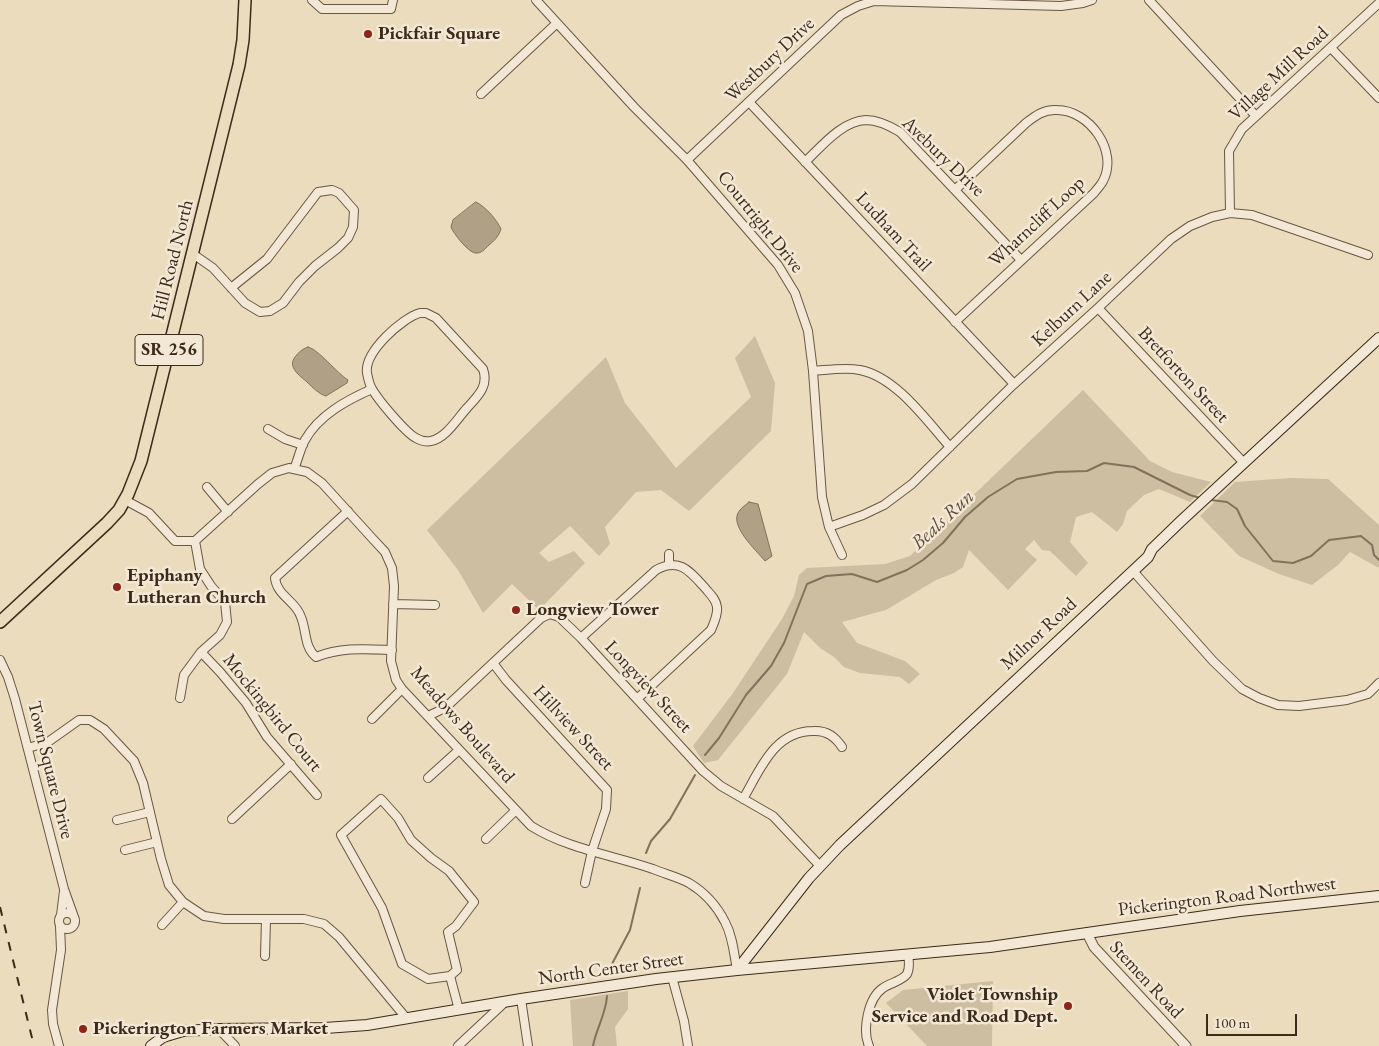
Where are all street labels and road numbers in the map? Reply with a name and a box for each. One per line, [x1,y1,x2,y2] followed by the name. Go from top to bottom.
[721,13,819,107] street label: Westbury Drive
[1225,22,1333,126] street label: Village Mill Road
[897,112,989,202] street label: Avebury Drive
[712,166,808,278] street label: Courtright Drive
[984,172,1090,272] street label: Wharncliff Loop
[850,187,936,277] street label: Ludham Trail
[147,198,199,322] street label: Hill Road North
[1027,266,1117,352] street label: Kelburn Lane
[1133,322,1233,428] street label: Bretforton Street
[135,334,203,366] road number: SR 256
[996,593,1082,675] street label: Milnor Road
[600,636,696,738] street label: Longview Street
[217,649,327,777] street label: Mockingbird Court
[405,662,519,788] street label: Meadows Boulevard
[528,681,618,775] street label: Hillview Street
[22,699,78,841] street label: Town Square Drive
[1117,872,1337,922] street label: Pickerington Road Northwest
[1104,936,1188,1024] street label: Stemen Road
[537,948,685,990] street label: North Center Street

